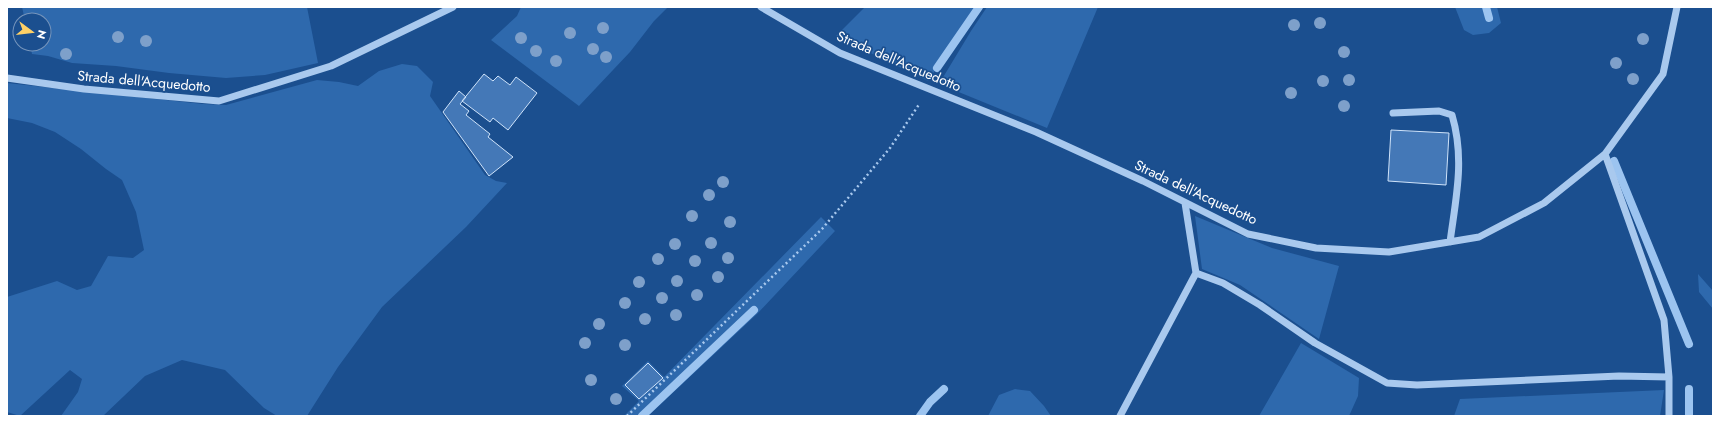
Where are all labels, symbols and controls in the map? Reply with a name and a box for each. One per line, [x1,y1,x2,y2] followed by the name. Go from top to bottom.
[12,12,52,52] north arrow
[834,26,965,96] street label: Strada dell'Acquedotto
[33,28,51,41] text: N
[77,65,212,97] street label: Strada dell'Acquedotto
[1131,155,1261,229] street label: Strada dell'Acquedotto

